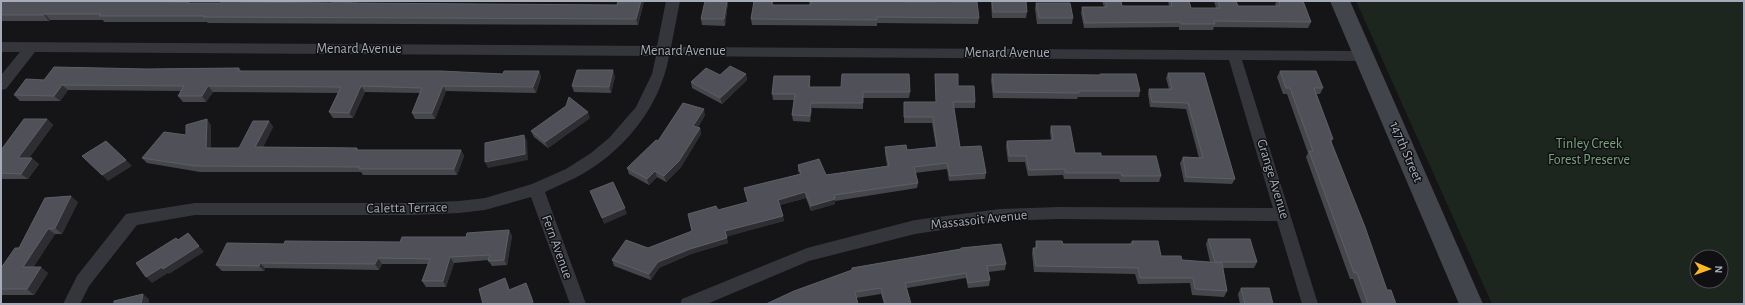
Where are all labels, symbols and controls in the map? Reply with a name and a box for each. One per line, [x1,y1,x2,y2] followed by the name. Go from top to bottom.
[316,42,402,56] street label: Menard Avenue
[640,44,726,58] street label: Menard Avenue
[964,46,1050,60] street label: Menard Avenue
[1387,120,1425,185] street label: 147th Street
[1548,137,1630,167] park label: Tinley Creek Forest Preserve
[1254,138,1292,220] street label: Grange Avenue
[366,200,448,216] street label: Caletta Terrace
[930,208,1028,232] street label: Massasoit Avenue
[539,213,575,281] street label: Fern Avenue
[1689,249,1729,289] north arrow
[1713,265,1724,273] text: N

